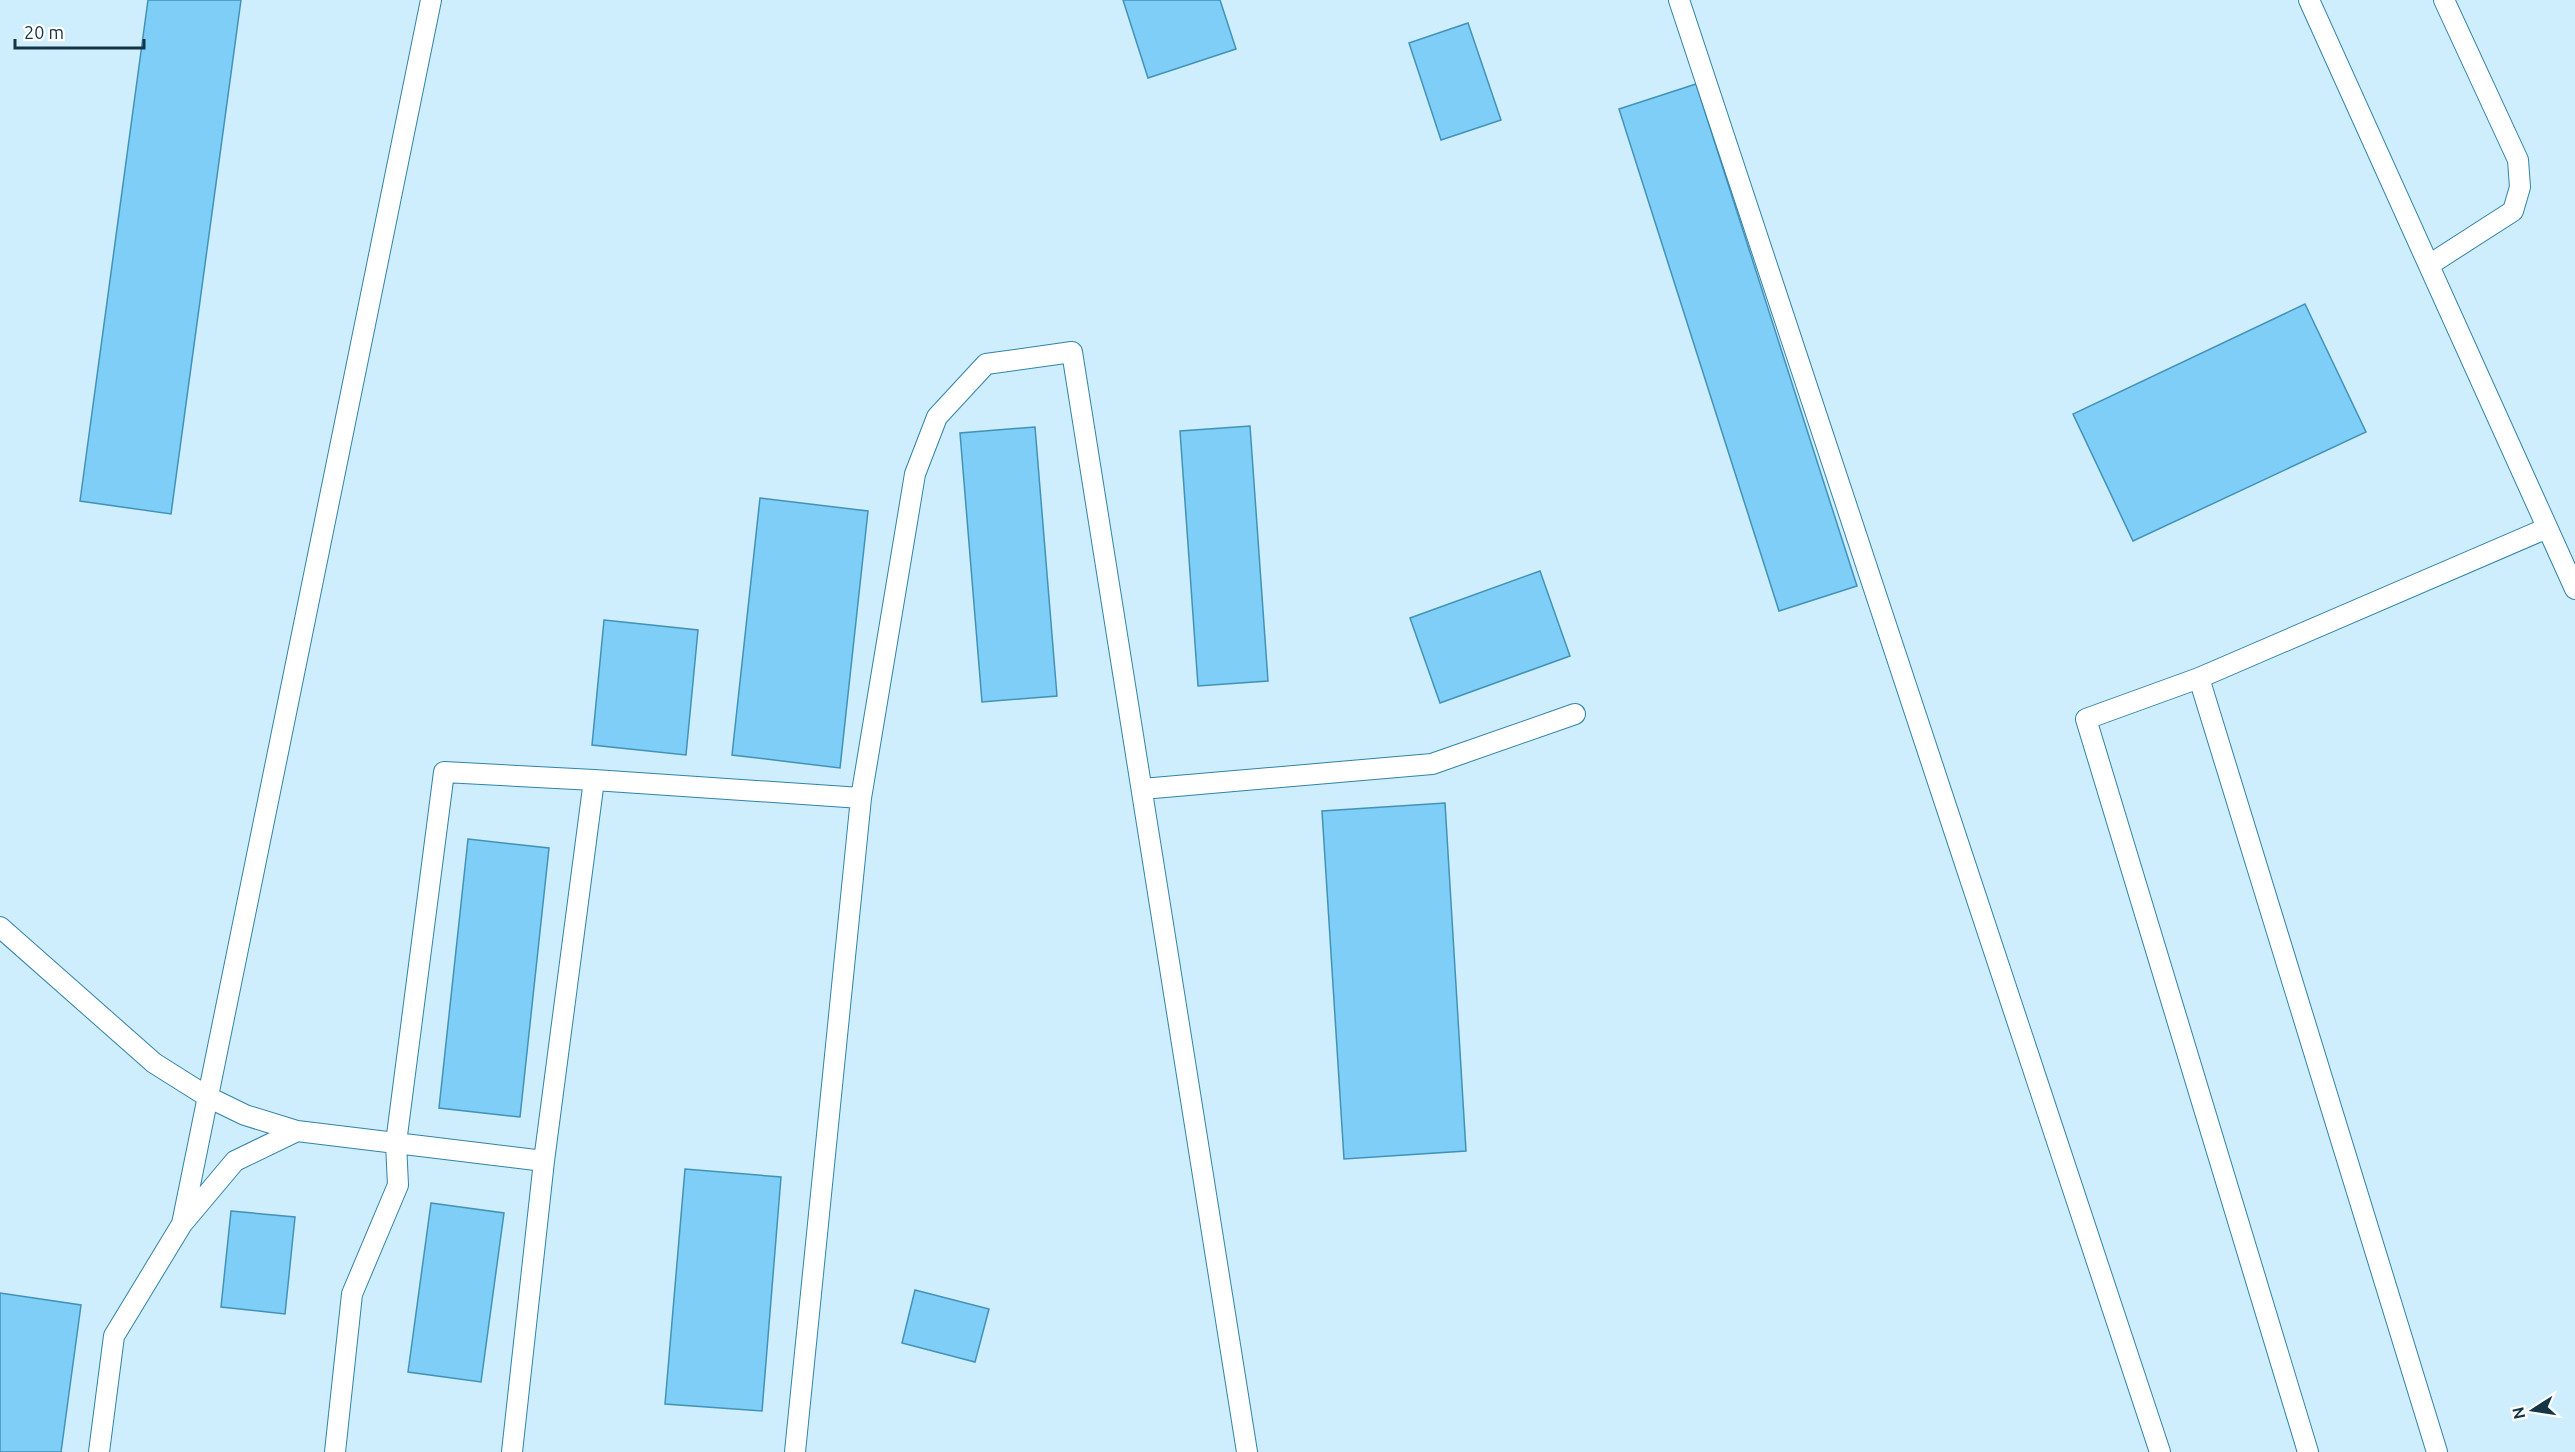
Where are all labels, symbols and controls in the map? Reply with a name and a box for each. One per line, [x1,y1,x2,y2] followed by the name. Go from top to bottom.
[15,12,144,50] scale bar
[24,22,64,42] text: 20 m
[2503,1380,2563,1440] north arrow
[2508,1405,2528,1421] text: N

